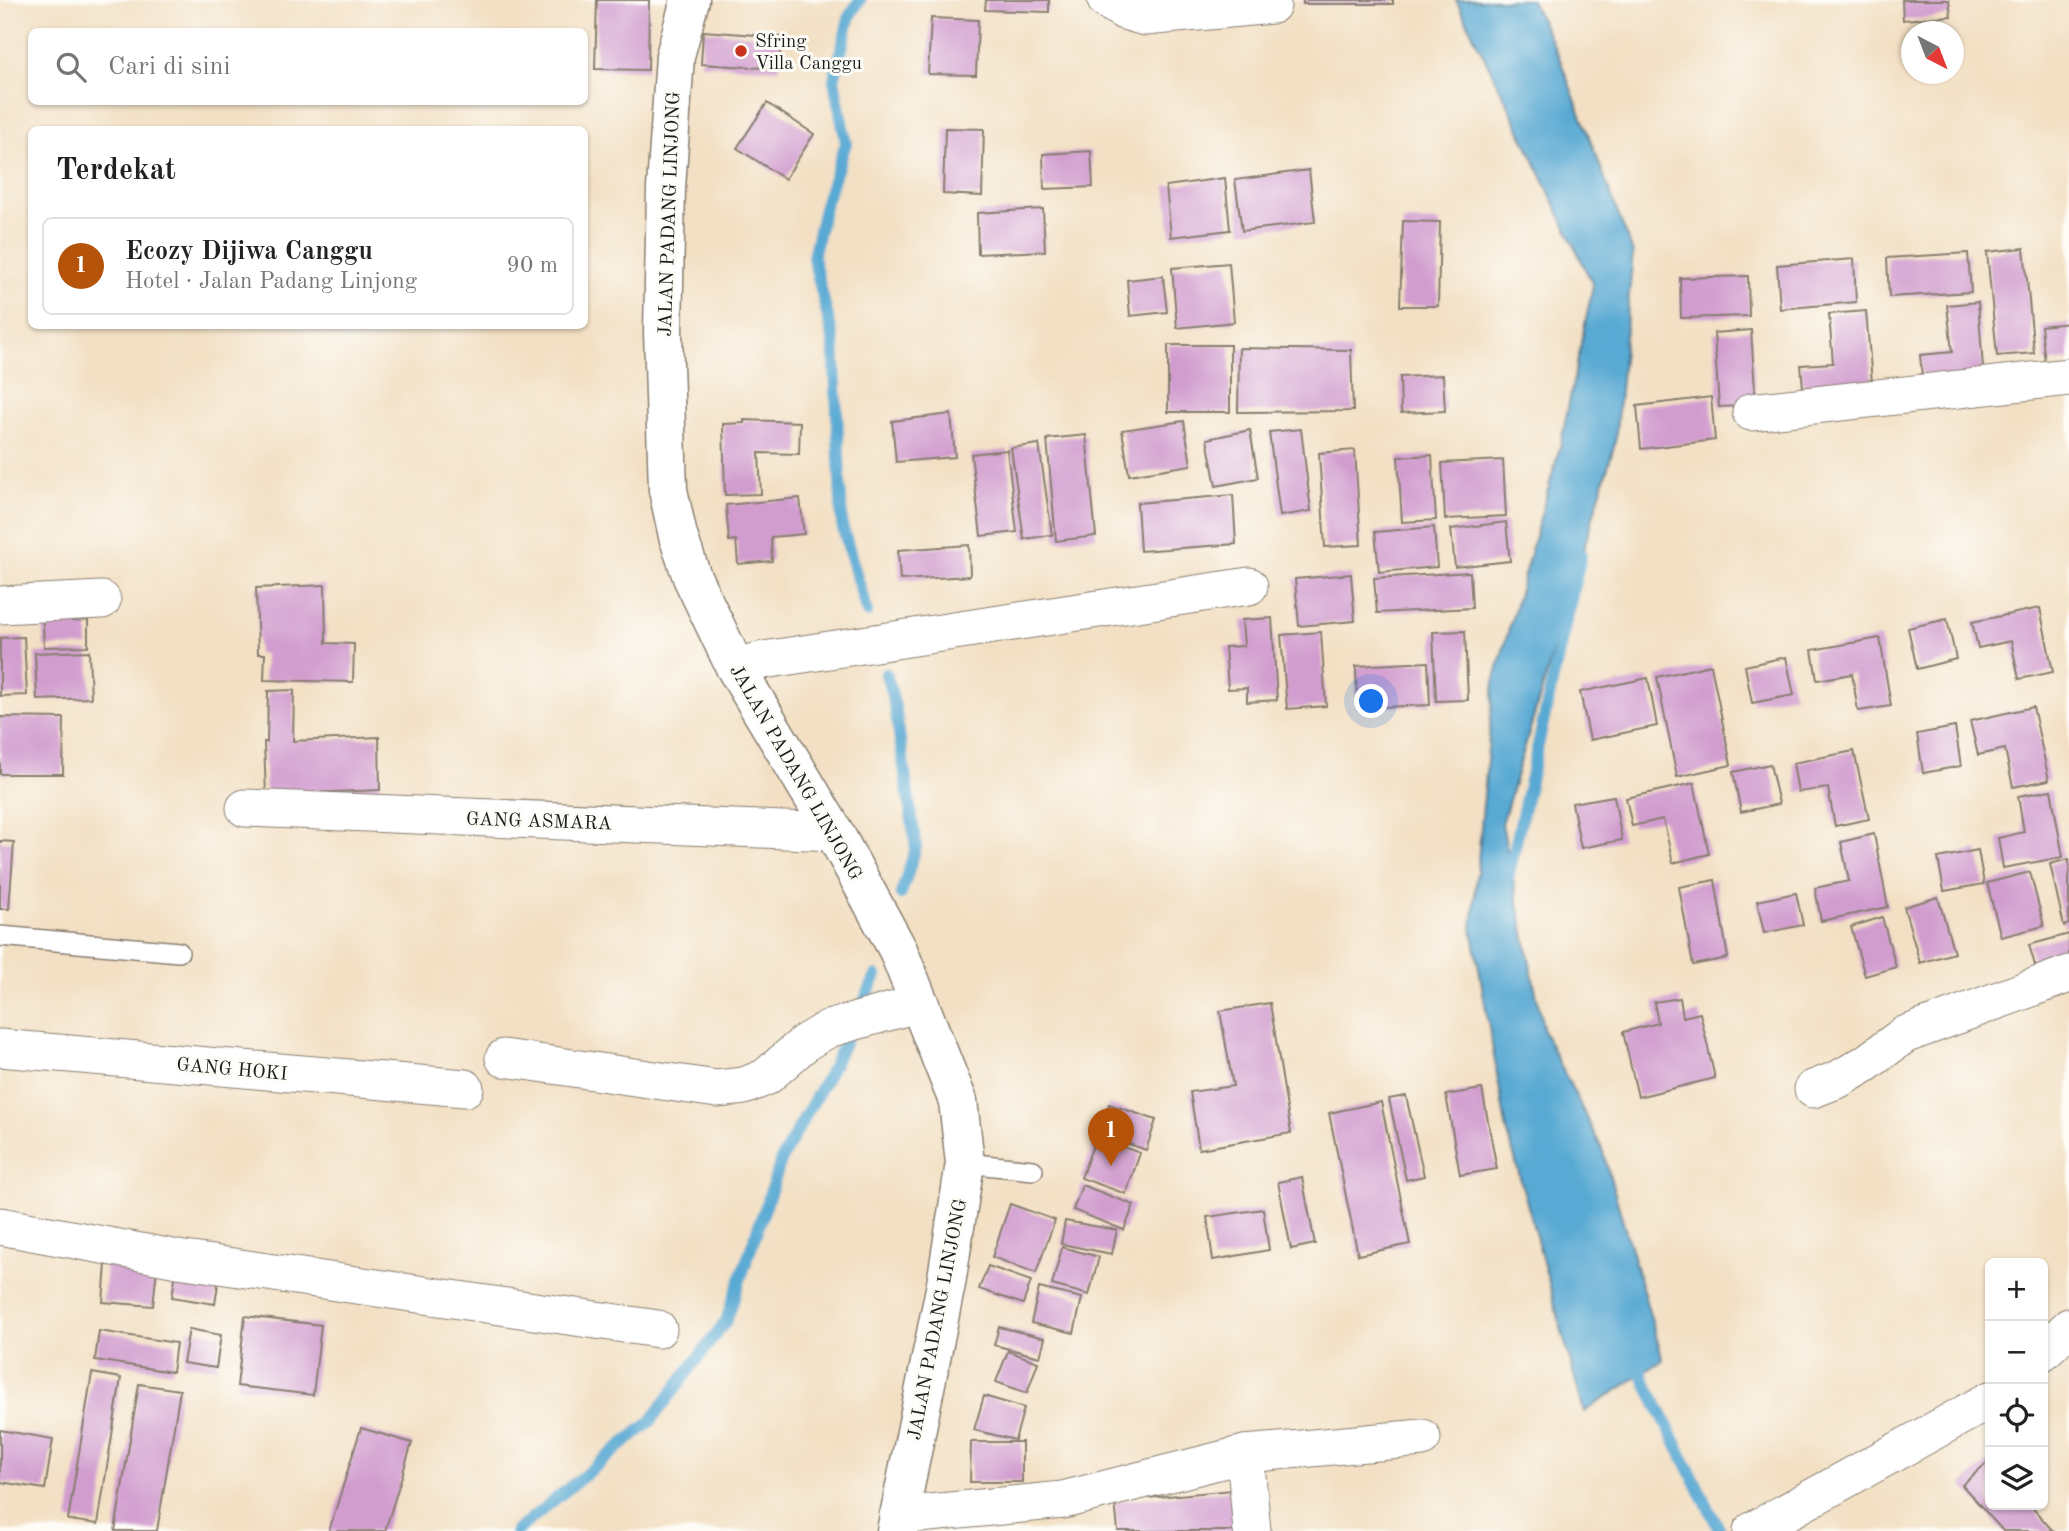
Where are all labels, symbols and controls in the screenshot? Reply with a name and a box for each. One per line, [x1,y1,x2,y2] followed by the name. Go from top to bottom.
[1901,21,1964,84] north arrow
[28,28,588,105] search box
[755,33,862,74] place label: Sfring Villa Canggu
[733,43,749,59] marker: Sfring Villa Canggu
[52,48,90,86] icon: search
[108,54,230,80] text: Cari di sini
[657,91,684,337] street label: JALAN PADANG LINJONG
[56,156,176,186] text: Terdekat
[125,239,373,265] text: Ecozy Dijiwa Canggu
[74,254,88,277] text: 1
[507,254,558,277] text: 90 m
[125,270,417,293] text: Hotel · Jalan Padang Linjong
[725,662,865,884] street label: JALAN PADANG LINJONG
[1354,684,1388,718] your location
[466,810,613,835] street label: GANG ASMARA
[175,1056,288,1085] street label: GANG HOKI
[1088,1108,1134,1166] pin: 1
[906,1197,971,1442] street label: JALAN PADANG LINJONG
[1985,1258,2048,1510] map controls
[1985,1258,2048,1321] button: +
[1985,1321,2048,1384] button: −
[1985,1384,2048,1447] button: locate
[1985,1447,2048,1510] button: layers

